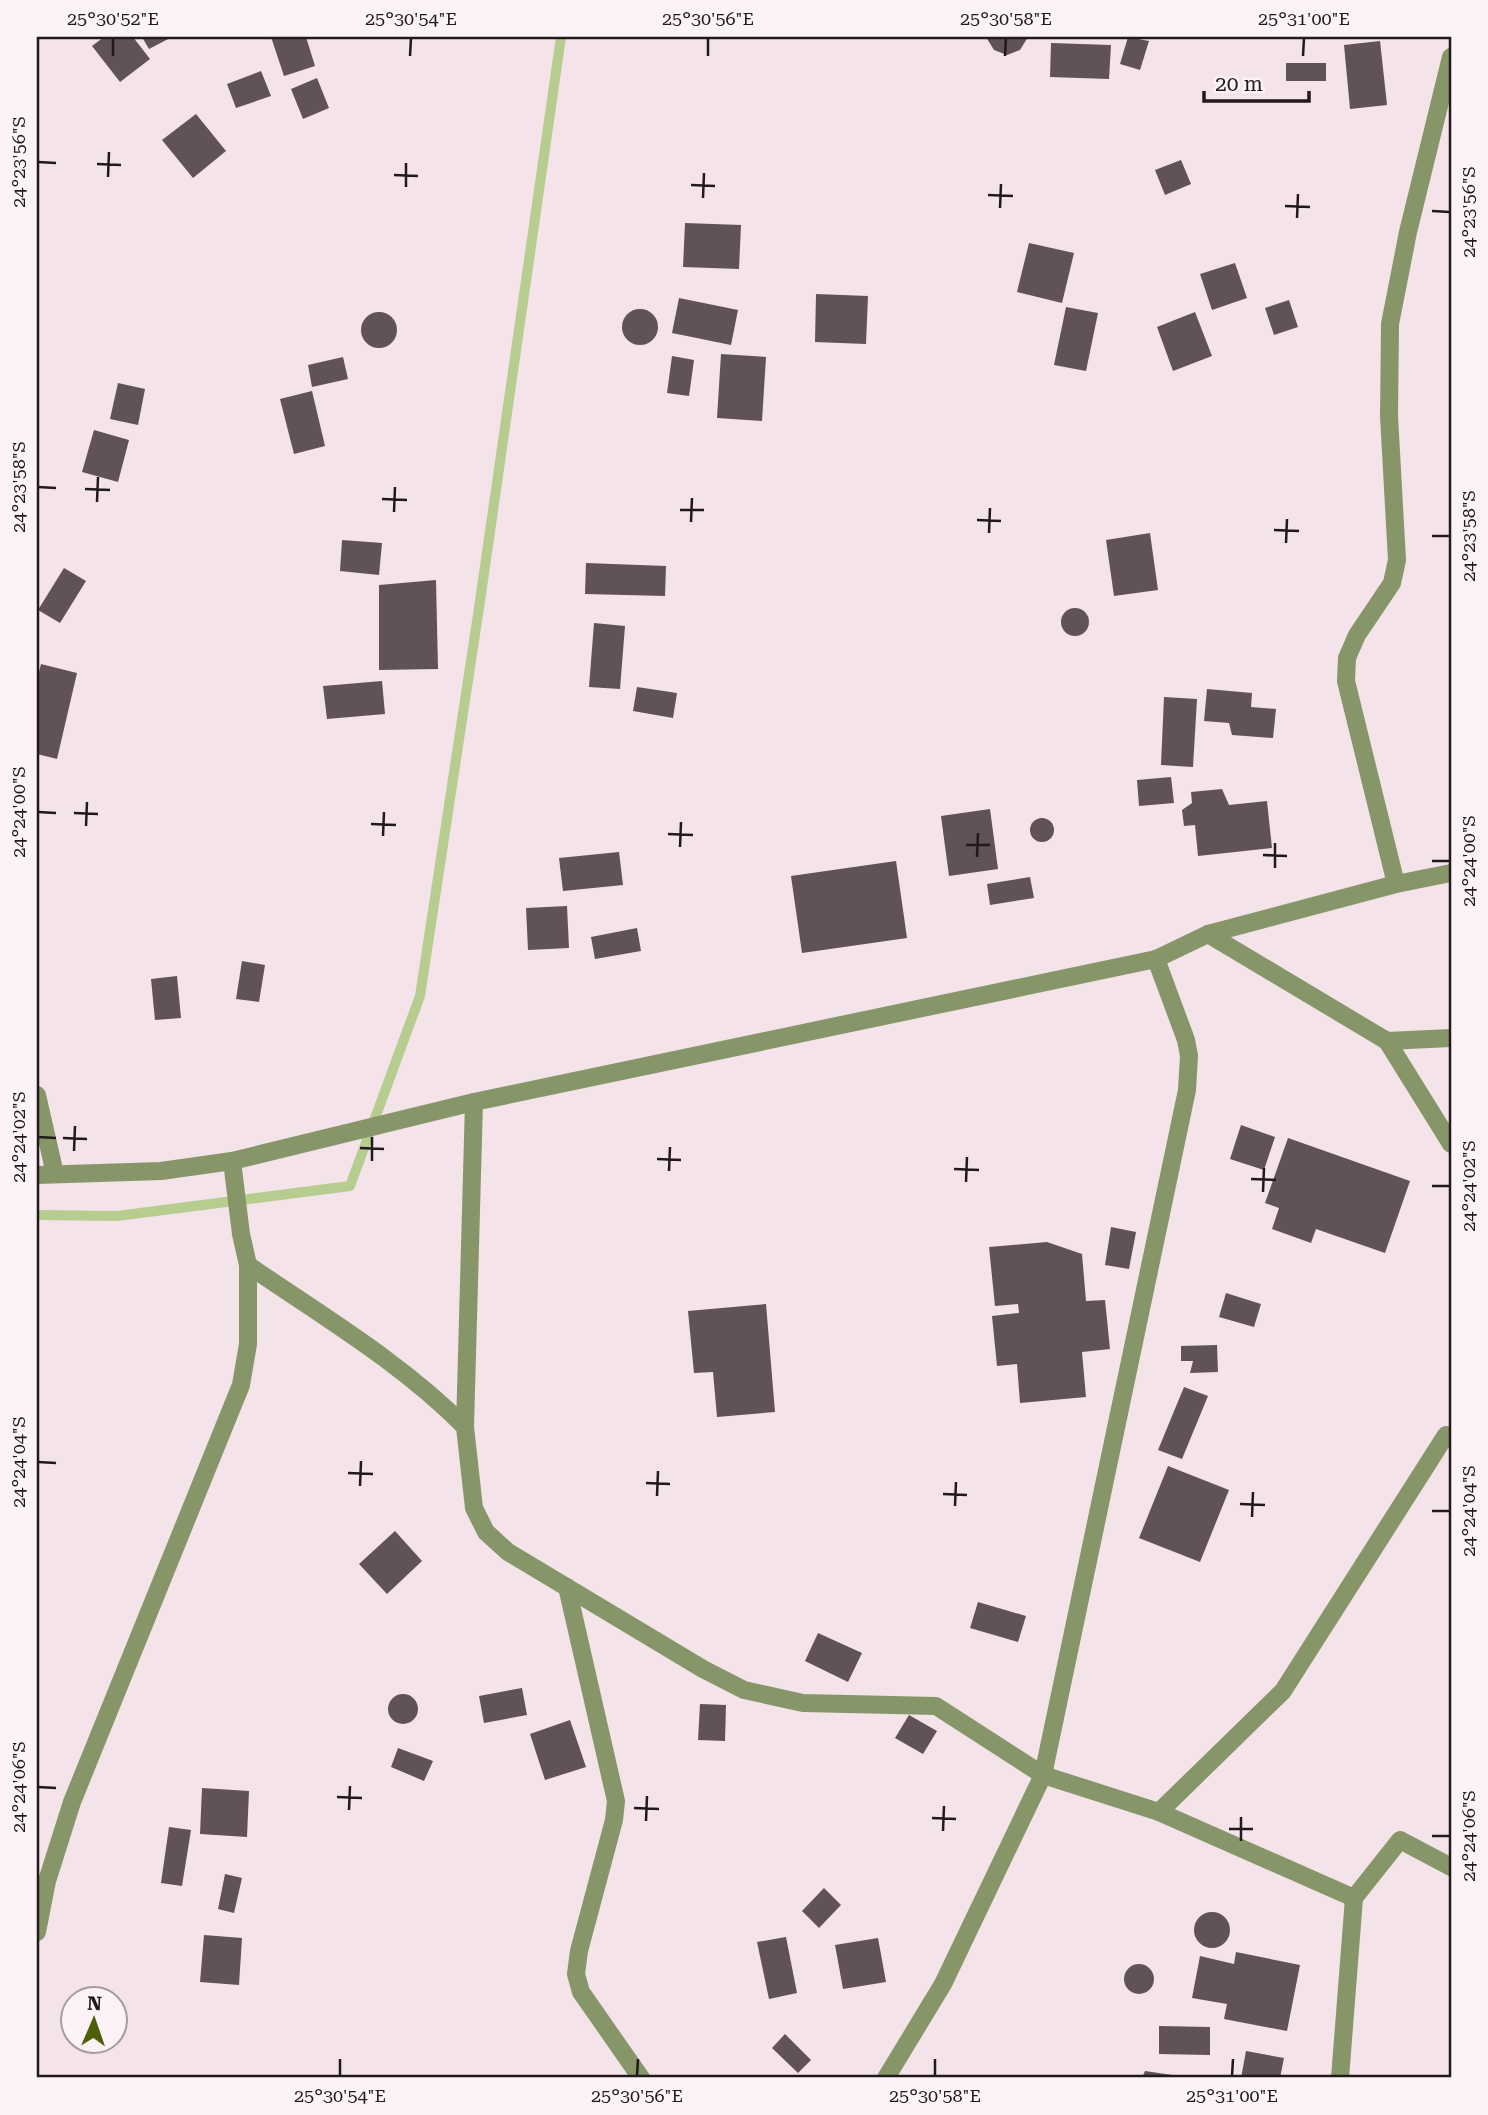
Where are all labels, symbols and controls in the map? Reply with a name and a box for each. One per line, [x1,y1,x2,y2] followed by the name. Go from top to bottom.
[67,8,159,29] text: 25°30'52"E
[365,8,457,29] text: 25°30'54"E
[662,8,754,29] text: 25°30'56"E
[960,8,1052,29] text: 25°30'58"E
[1258,8,1350,29] text: 25°31'00"E
[1204,60,1310,104] scale bar
[1215,72,1263,96] text: 20 m
[8,116,29,208] text: 24°23'56"S
[1458,166,1479,258] text: 24°23'56"S
[8,441,29,533] text: 24°23'58"S
[1458,490,1479,582] text: 24°23'58"S
[8,766,29,858] text: 24°24'00"S
[1458,815,1479,907] text: 24°24'00"S
[8,1091,29,1183] text: 24°24'02"S
[1458,1140,1479,1232] text: 24°24'02"S
[8,1416,29,1508] text: 24°24'04"S
[1458,1465,1479,1557] text: 24°24'04"S
[8,1741,29,1833] text: 24°24'06"S
[1458,1790,1479,1882] text: 24°24'06"S
[60,1986,130,2056] north arrow
[87,1992,103,2015] text: N
[294,2085,386,2106] text: 25°30'54"E
[591,2085,683,2106] text: 25°30'56"E
[889,2085,981,2106] text: 25°30'58"E
[1186,2085,1278,2106] text: 25°31'00"E

